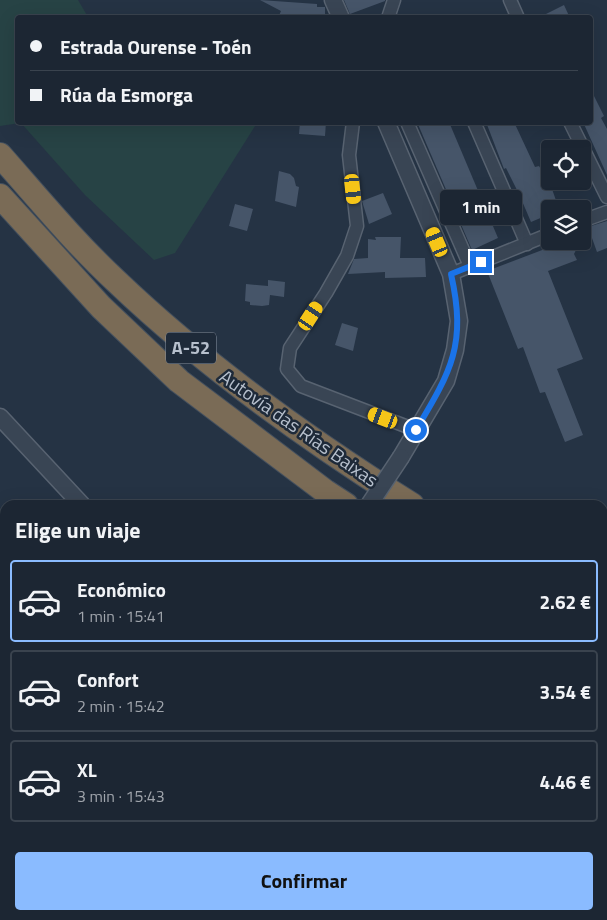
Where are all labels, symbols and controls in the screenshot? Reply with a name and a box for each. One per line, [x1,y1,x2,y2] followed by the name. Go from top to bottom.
[60,32,251,61] text: Estrada Ourense - Toén
[60,80,193,109] text: Rúa da Esmorga
[541,140,591,250] map controls
[541,140,591,190] button: locate
[343,173,362,205] car
[440,190,522,224] callout: 1 min
[462,195,500,219] text: 1 min
[541,200,591,250] button: layers
[424,225,449,259] car
[470,251,492,273] route end
[296,299,325,333] car
[166,332,216,363] road number: A-52
[214,362,385,494] street label: Autovía das Rías Baixas
[366,406,399,430] car
[405,419,427,441] route start
[15,513,141,547] text: Elige un viaje
[77,575,166,604] text: Económico
[17,579,62,624] icon: car
[539,587,591,616] text: 2.62 €
[77,604,165,628] text: 1 min · 15:41
[77,665,139,694] text: Confort
[17,669,62,714] icon: car
[539,677,591,706] text: 3.54 €
[77,694,165,718] text: 2 min · 15:42
[77,755,97,784] text: XL
[17,759,62,804] icon: car
[539,767,591,796] text: 4.46 €
[77,784,165,808] text: 3 min · 15:43
[15,852,593,910] button: Confirmar

